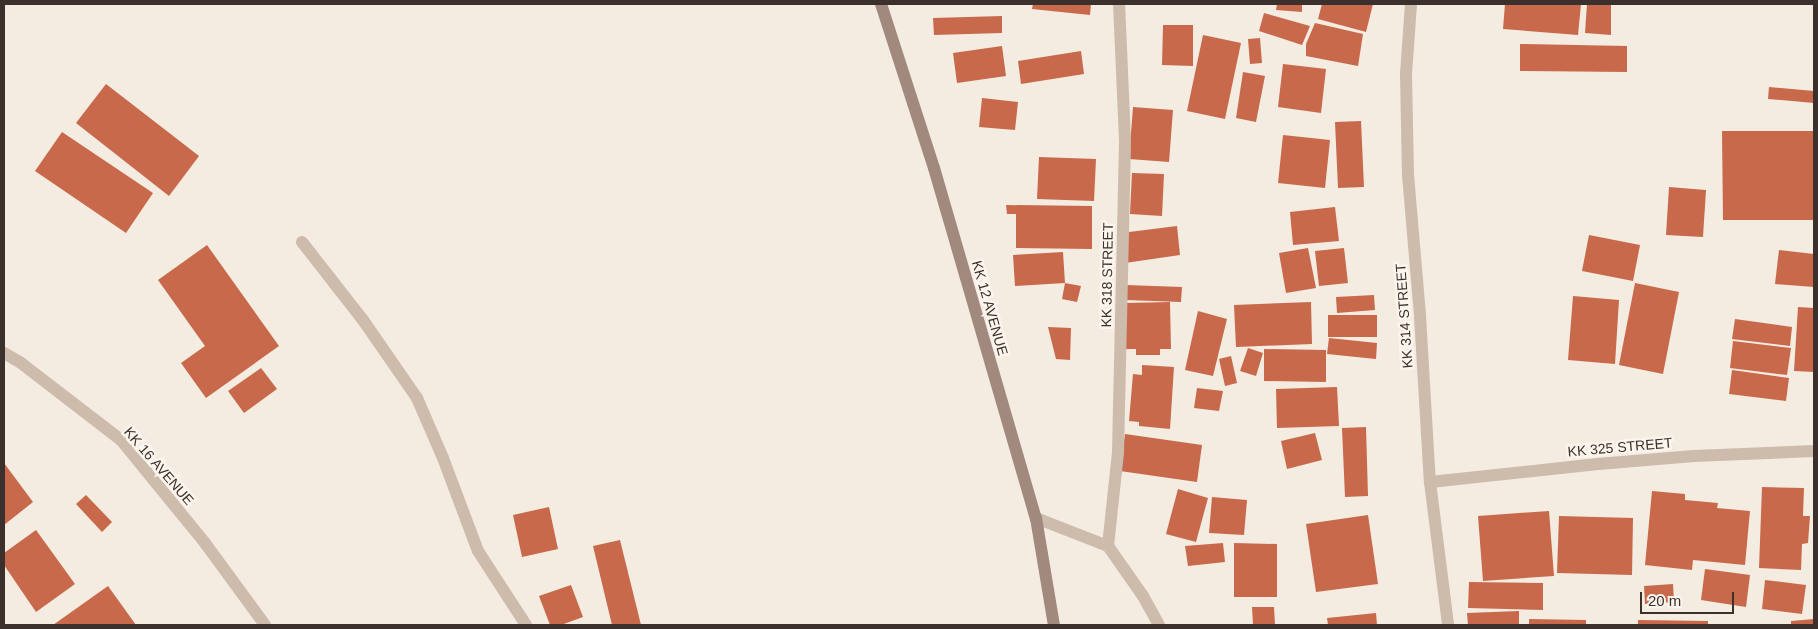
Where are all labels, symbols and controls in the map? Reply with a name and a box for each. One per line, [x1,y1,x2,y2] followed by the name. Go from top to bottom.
[1098,222,1116,328] street label: KK 318 STREET
[968,258,1012,358] street label: KK 12 AVENUE
[1392,263,1416,369] street label: KK 314 STREET
[120,423,198,509] street label: KK 16 AVENUE
[1567,434,1673,460] street label: KK 325 STREET
[1643,582,1737,614] scale bar
[1648,592,1681,609] text: 20 m

